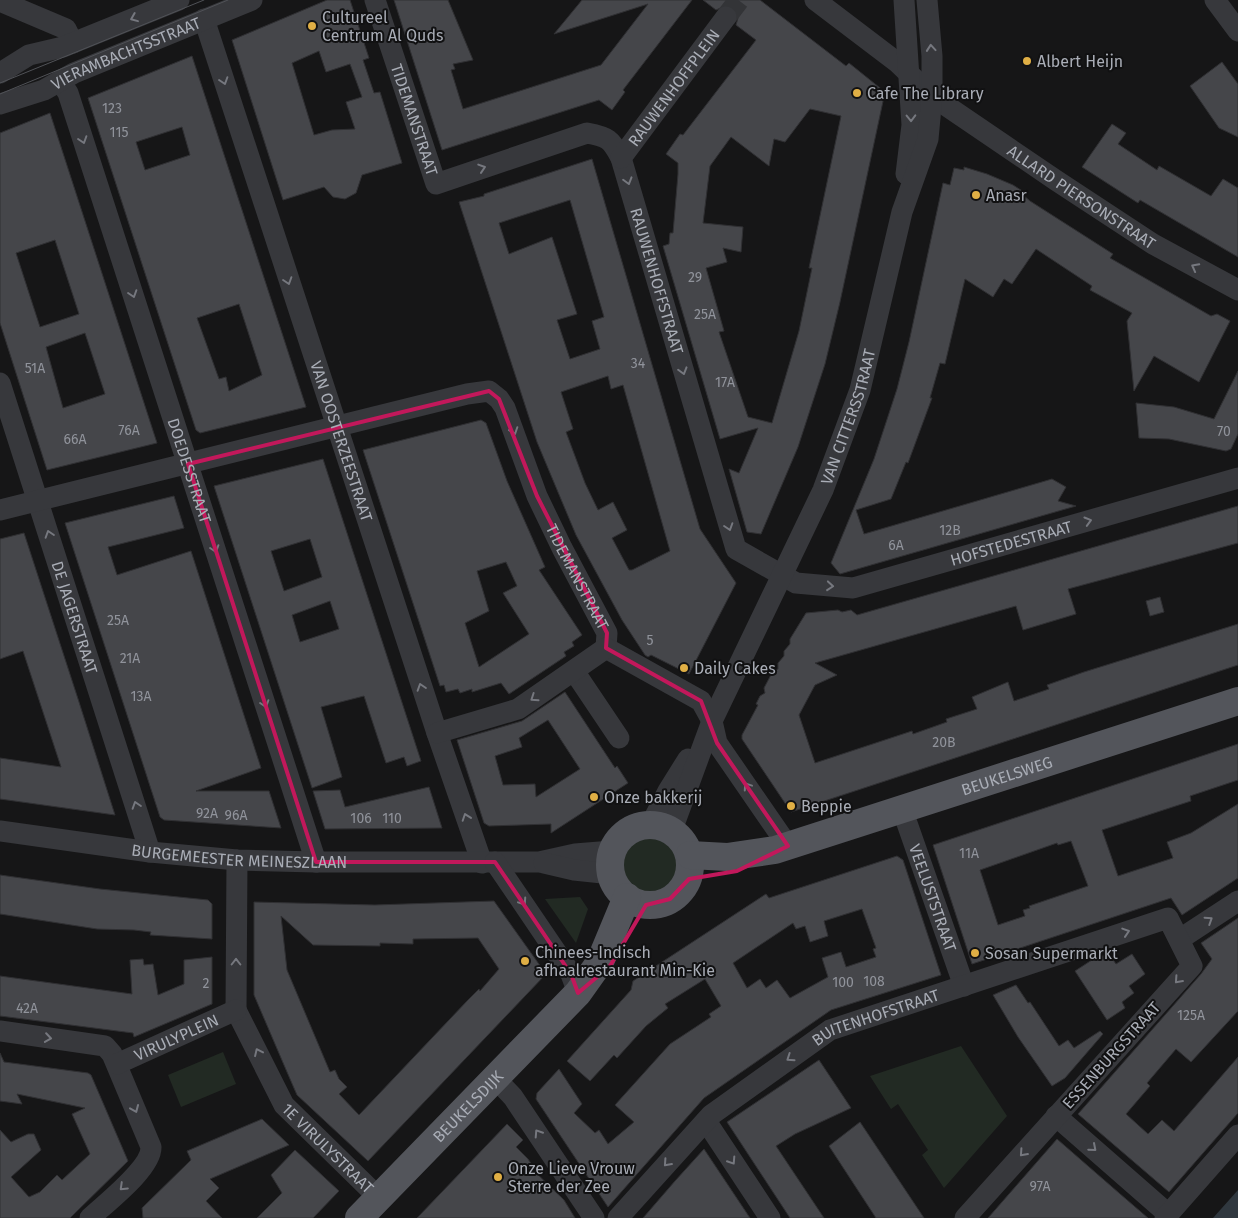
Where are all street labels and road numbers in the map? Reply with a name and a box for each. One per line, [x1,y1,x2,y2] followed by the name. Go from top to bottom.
[48,13,204,94] street label: VIERAMBACHTSSTRAAT
[624,25,724,150] street label: RAUWENHOFFPLEIN
[387,61,442,179] street label: TIDEMANSTRAAT
[1004,141,1160,253] street label: ALLARD PIERSONSTRAAT
[626,206,687,357] street label: RAUWENHOFFSTRAAT
[817,346,880,487] street label: VAN CITTERSSTRAAT
[306,359,377,524] street label: VAN OOSTERZEESTRAAT
[163,416,215,526] street label: DOEDESSTRAAT
[948,517,1075,570] street label: HOFSTEDESTRAAT
[542,521,613,634] street label: TIDEMANSTRAAT
[48,559,102,677] street label: DE JAGERSTRAAT
[959,752,1055,799] street label: BEUKELSWEG
[130,841,347,872] street label: BURGEMEESTER MEINESZLAAN
[905,842,960,955] street label: VEELUSTSTRAAT
[808,985,942,1050] street label: BUITENHOFSTRAAT
[1058,997,1165,1113] street label: ESSENBURGSTRAAT
[131,1010,222,1065] street label: VIRULYPLEIN
[429,1066,508,1146] street label: BEUKELSDIJK
[278,1099,378,1198] street label: 1E VIRULYSTRAAT

